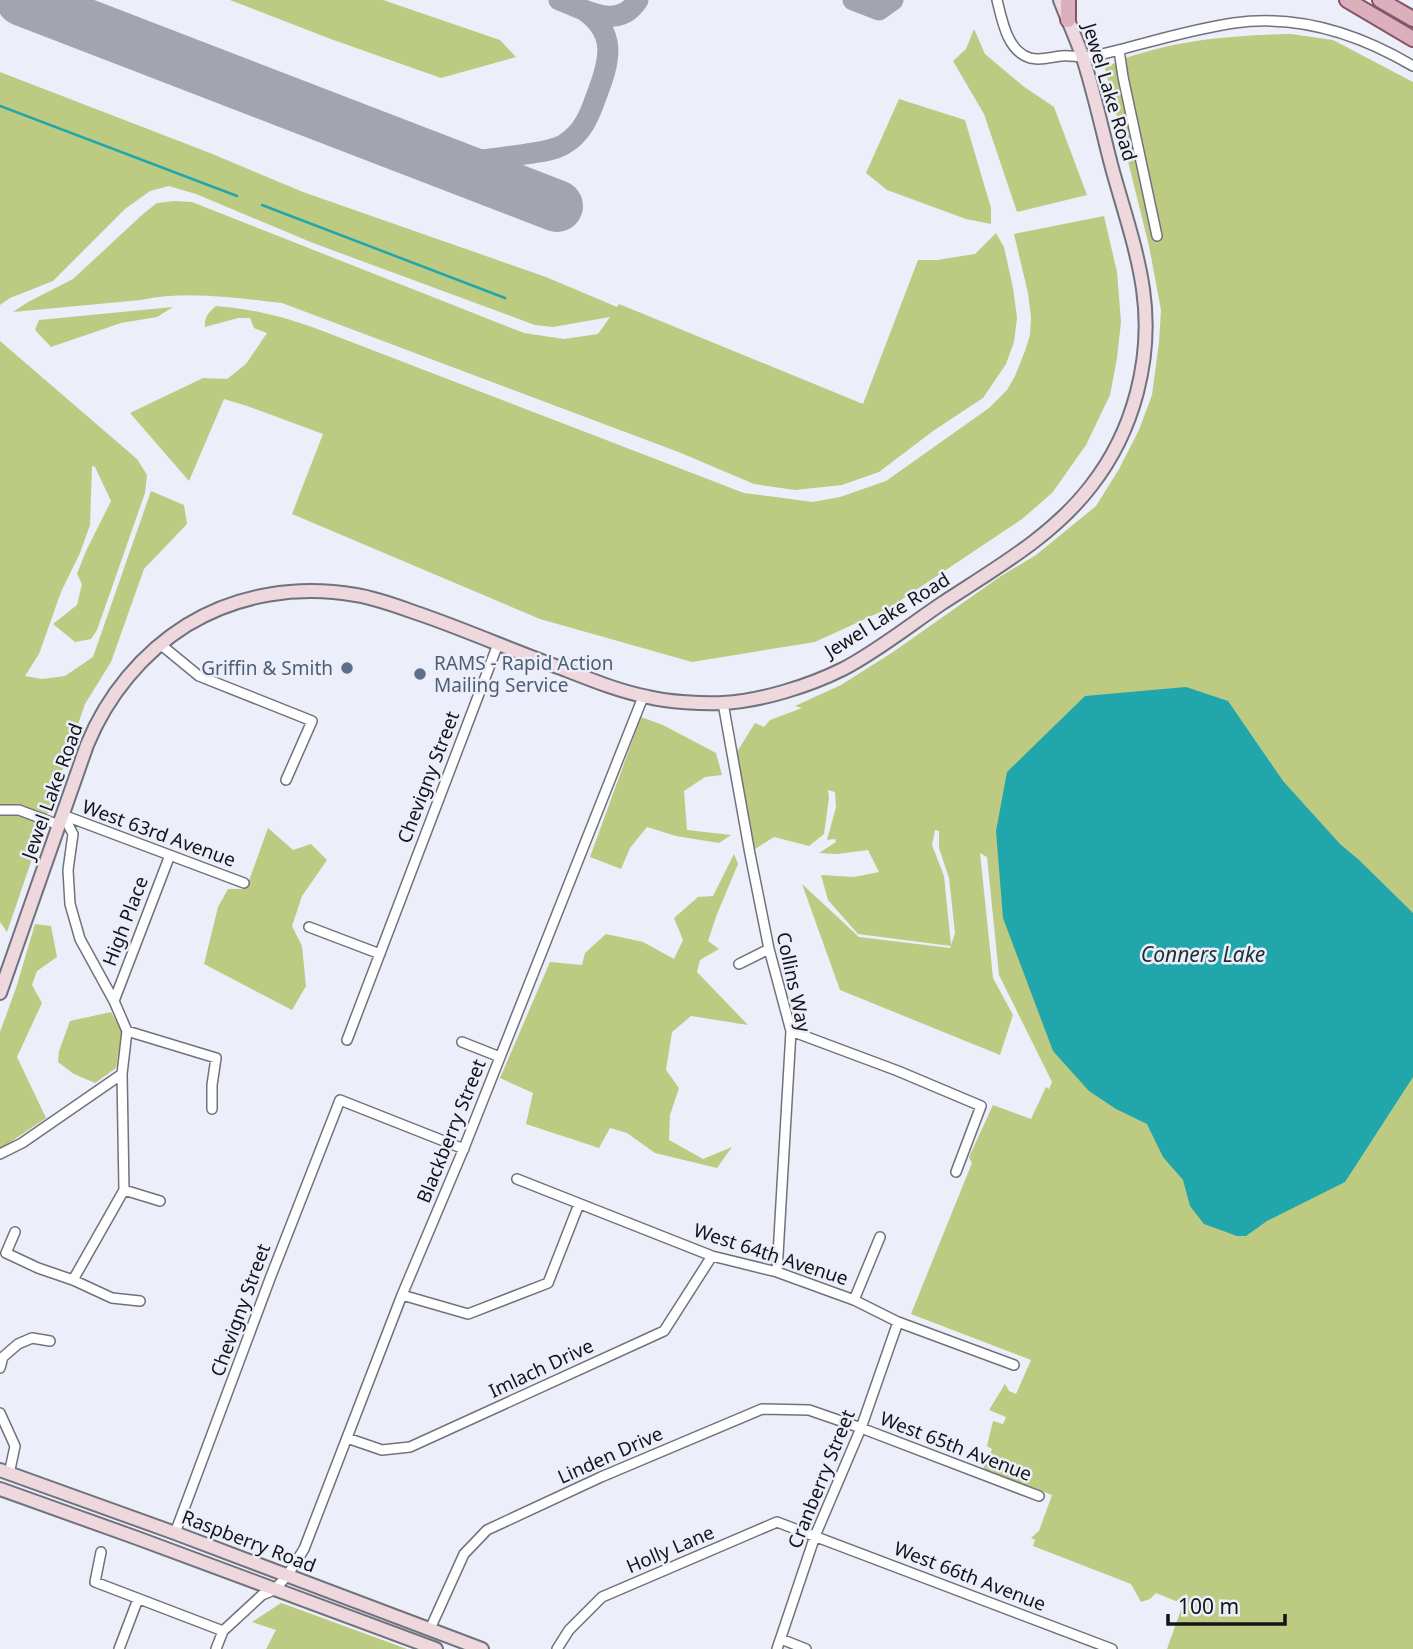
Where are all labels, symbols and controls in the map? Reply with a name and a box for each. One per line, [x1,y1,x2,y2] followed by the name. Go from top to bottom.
[1076,18,1143,164] street label: Jewel Lake Road
[818,566,955,665] street label: Jewel Lake Road
[434,650,614,698] place label: RAMS - Rapid Action Mailing Service
[201,655,333,681] place label: Griffin & Smith
[339,660,355,676] marker: Griffin & Smith
[412,666,428,682] marker: RAMS - Rapid Action Mailing Service
[391,707,465,847] street label: Chevigny Street
[15,719,89,865] street label: Jewel Lake Road
[79,793,239,873] street label: West 63rd Avenue
[96,872,154,970] street label: High Place
[771,930,817,1035] street label: Collins Way
[1141,940,1265,968] water label: Conners Lake
[410,1055,492,1207] street label: Blackberry Street
[690,1217,852,1291] street label: West 64th Avenue
[204,1240,276,1380] street label: Chevigny Street
[484,1332,598,1404] street label: Imlach Drive
[876,1405,1036,1487] street label: West 65th Avenue
[781,1406,861,1552] street label: Cranberry Street
[553,1420,667,1490] street label: Linden Drive
[178,1503,320,1579] street label: Raspberry Road
[622,1519,718,1579] street label: Holly Lane
[890,1535,1050,1617] street label: West 66th Avenue
[1168,1582,1285,1626] scale bar
[1178,1592,1239,1620] text: 100 m

